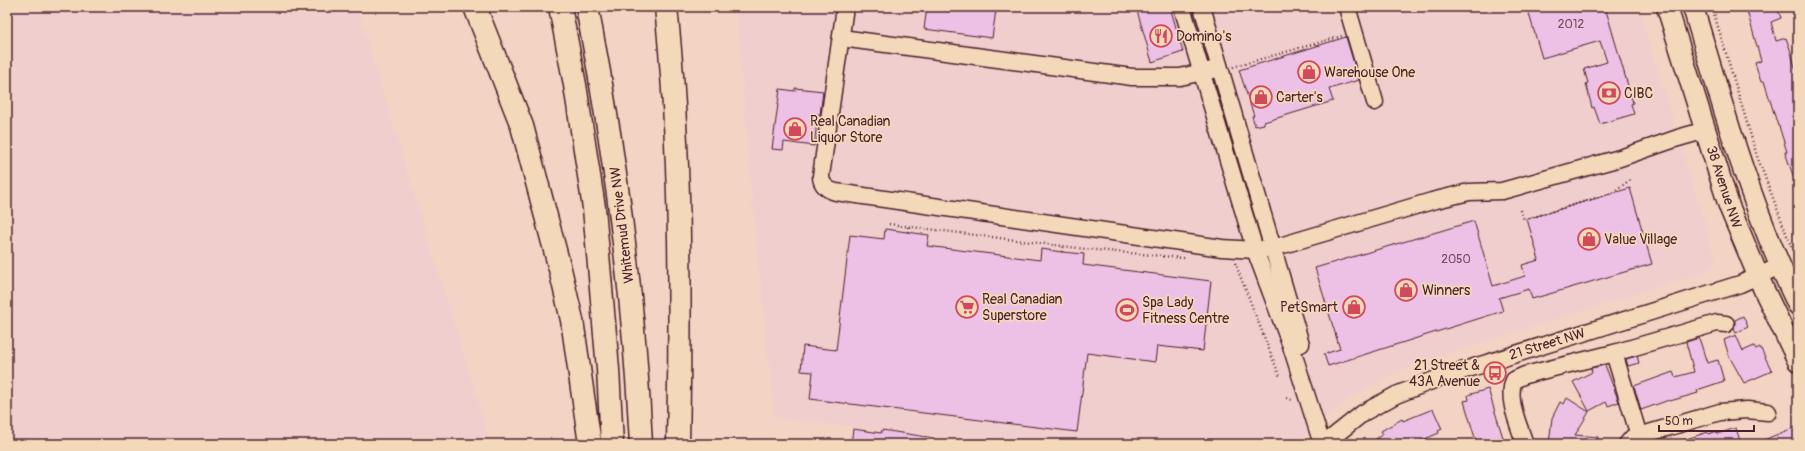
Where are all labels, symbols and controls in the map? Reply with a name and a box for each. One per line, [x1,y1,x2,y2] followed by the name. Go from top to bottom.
[1558,17,1584,32] house number: 2012
[1148,23,1174,49] restaurant icon: Domino's
[1176,28,1232,45] place label: Domino's
[1296,59,1322,85] shop icon: Warehouse One
[1324,64,1415,81] place label: Warehouse One
[1596,80,1622,106] bank icon: CIBC
[1248,84,1274,110] shop icon: Carter's
[1624,85,1654,102] place label: CIBC
[1276,89,1323,106] place label: Carter's
[810,113,890,146] place label: Real Canadian Liquor Store
[782,116,808,142] shop icon: Real Canadian Liquor Store
[1703,144,1745,230] street label: 38 Avenue NW
[606,166,638,284] street label: Whitemud Drive NW
[1576,226,1602,252] shop icon: Value Village
[1604,231,1677,248] place label: Value Village
[1441,252,1471,267] house number: 2050
[1393,277,1419,303] shop icon: Winners
[1422,282,1471,299] place label: Winners
[982,291,1062,324] place label: Real Canadian Superstore
[954,294,980,320] supermarket icon: Real Canadian Superstore
[1142,294,1229,327] place label: Spa Lady Fitness Centre
[1341,294,1367,320] shop icon: PetSmart
[1114,297,1140,323] sports icon: Spa Lady Fitness Centre
[1280,299,1338,316] place label: PetSmart
[1507,324,1587,364] street label: 21 Street NW
[1409,357,1480,390] place label: 21 Street & 43A Avenue
[1482,360,1508,386] bus stop icon: 21 Street & 43A Avenue
[1659,407,1754,433] scale bar
[1665,414,1693,429] text: 50 m

